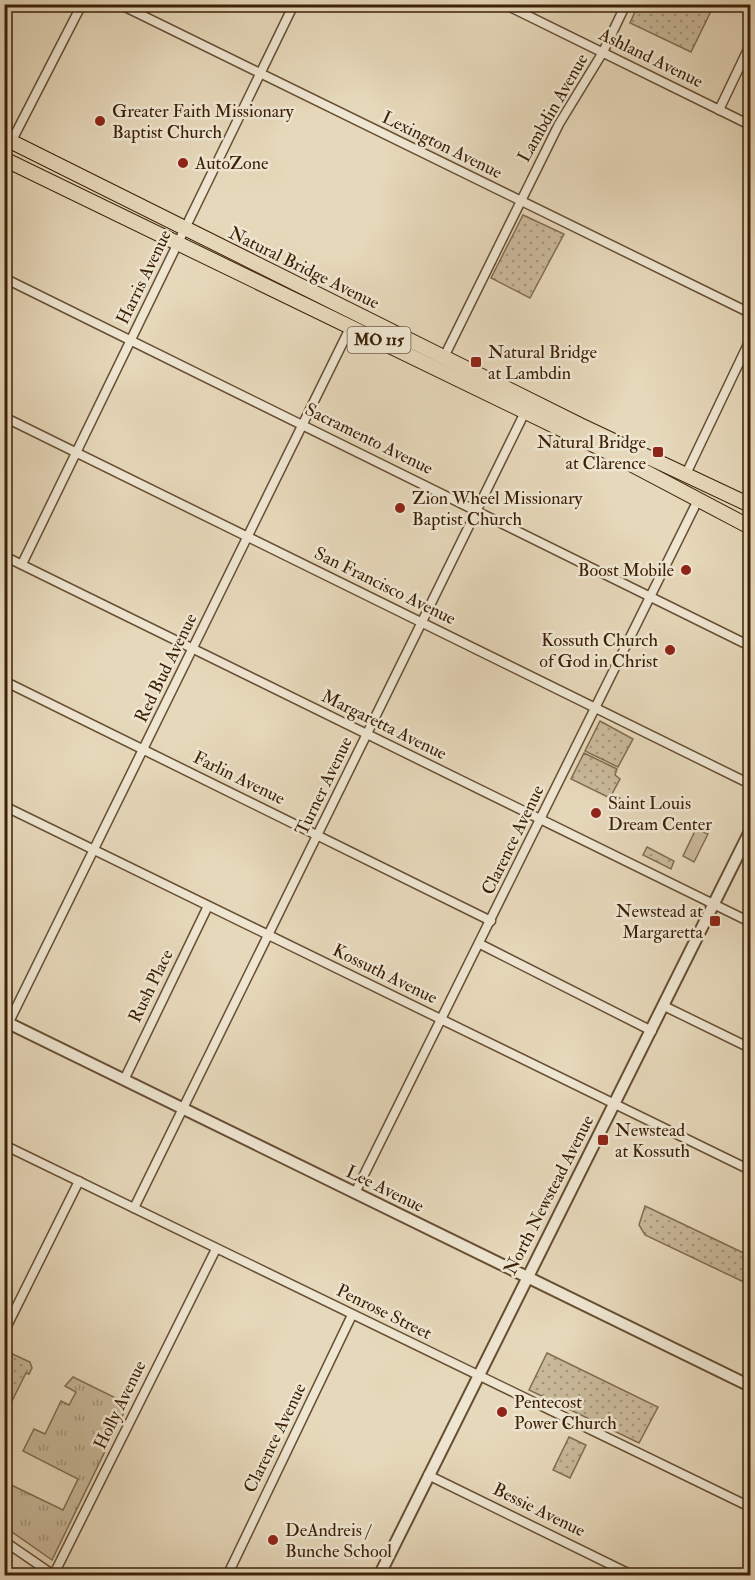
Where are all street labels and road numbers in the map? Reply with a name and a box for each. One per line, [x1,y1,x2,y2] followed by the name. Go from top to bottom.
[594,22,707,93] street label: Ashland Avenue
[513,49,594,167] street label: Lambdin Avenue
[378,106,506,184] street label: Lexington Avenue
[225,221,384,315] street label: Natural Bridge Avenue
[111,226,177,328] street label: Harris Avenue
[348,327,410,353] road number: MO 115
[301,398,437,480] street label: Sacramento Avenue
[310,542,460,630] street label: San Francisco Avenue
[130,609,203,726] street label: Red Bud Avenue
[318,685,451,766] street label: Margaretta Avenue
[290,732,358,839] street label: Turner Avenue
[189,746,289,810] street label: Farlin Avenue
[477,781,550,899] street label: Clarence Avenue
[329,939,442,1009] street label: Kossuth Avenue
[123,945,179,1026] street label: Rush Place
[499,1111,599,1279] street label: North Newstead Avenue
[342,1160,428,1218] street label: Lee Avenue
[333,1279,435,1345] street label: Penrose Street
[89,1356,152,1453] street label: Holly Avenue
[239,1379,312,1497] street label: Clarence Avenue
[489,1478,589,1542] street label: Bessie Avenue

